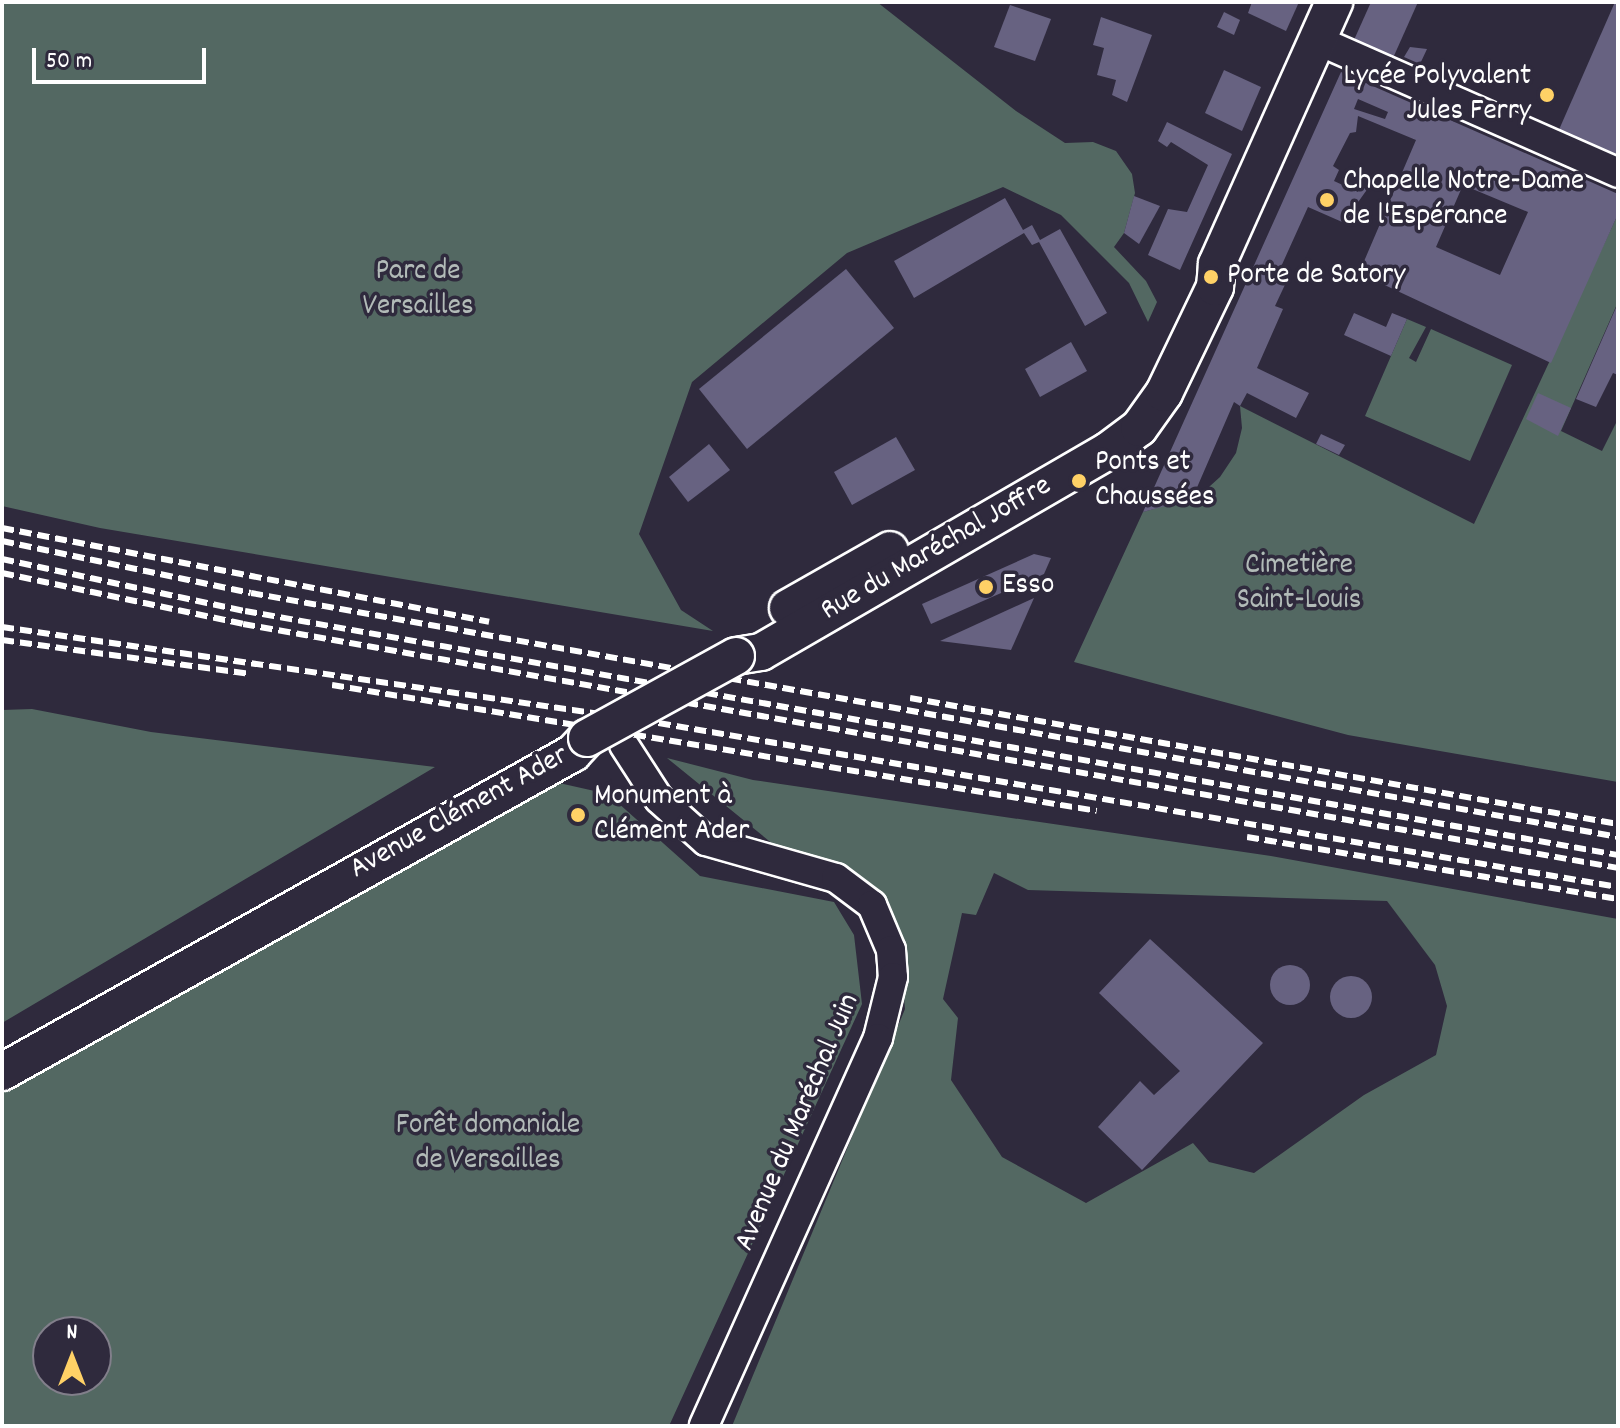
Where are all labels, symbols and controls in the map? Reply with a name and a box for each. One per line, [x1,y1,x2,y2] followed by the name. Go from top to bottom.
[36,32,210,82] scale bar
[46,45,92,79] text: 50 m
[1343,60,1531,130] place label: Lycée Polyvalent Jules Ferry
[1538,86,1556,104] marker: Lycée Polyvalent Jules Ferry
[1343,165,1584,236] place label: Chapelle Notre-Dame de l'Espérance
[1318,191,1336,209] marker: Chapelle Notre-Dame de l'Espérance
[362,255,474,326] park label: Parc de Versailles
[1227,259,1405,295] place label: Porte de Satory
[1202,268,1220,286] marker: Porte de Satory
[1095,446,1215,516] place label: Ponts et Chaussées
[815,469,1059,631] street label: Rue du Maréchal Joffre
[1070,472,1088,490] marker: Ponts et Chaussées
[1237,549,1361,620] park label: Cimetière Saint-Louis
[1002,569,1054,605] place label: Esso
[977,578,995,596] marker: Esso
[344,739,576,889] street label: Avenue Clément Ader
[594,780,749,850] place label: Monument à Clément Ader
[569,806,587,824] marker: Monument à Clément Ader
[729,989,869,1257] street label: Avenue du Maréchal Juin
[396,1109,580,1180] park label: Forêt domaniale de Versailles
[32,1316,112,1396] north arrow
[67,1318,77,1349] text: N

